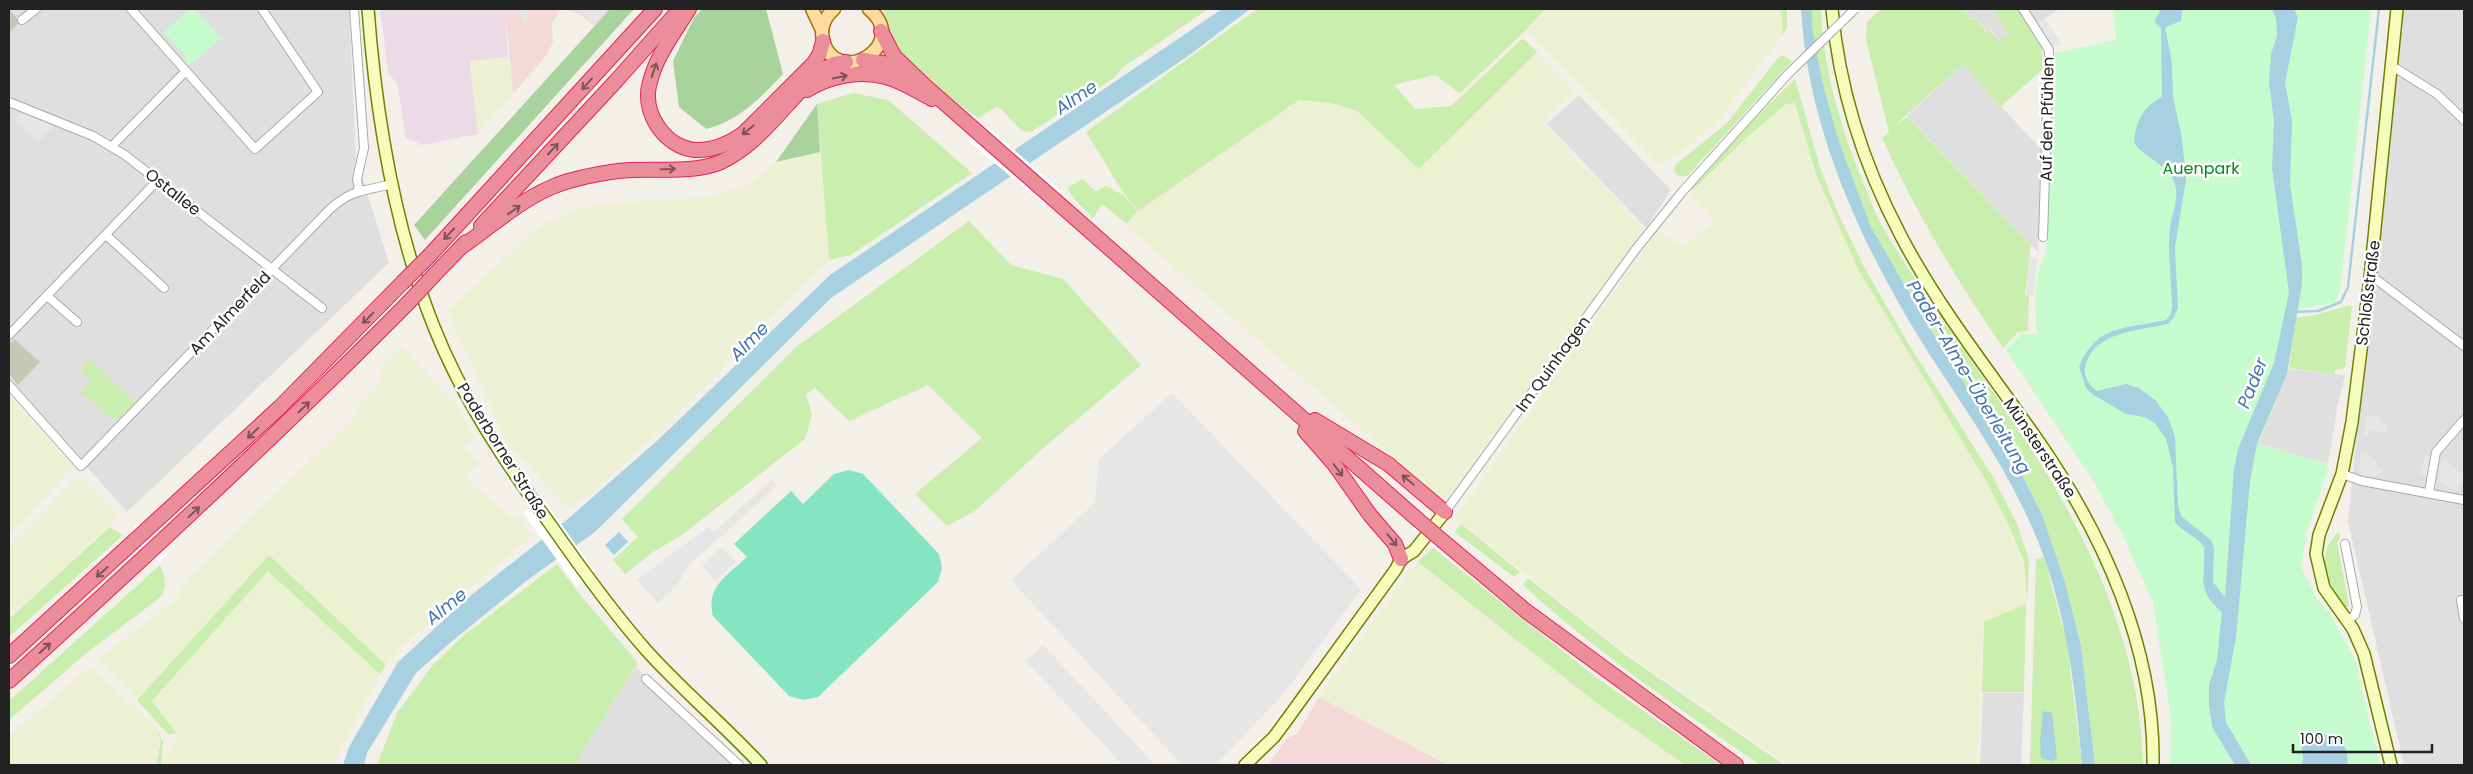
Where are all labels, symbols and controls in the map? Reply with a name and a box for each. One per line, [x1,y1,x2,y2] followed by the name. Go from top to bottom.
[2034,56,2060,182] street label: Auf den Pfühlen
[650,62,659,78] one-way arrow
[831,72,847,81] one-way arrow
[1049,74,1102,121] water label: Alme
[581,78,593,91] one-way arrow
[741,124,754,135] one-way arrow
[548,143,559,156] one-way arrow
[2162,157,2240,180] park label: Auenpark
[140,163,206,221] street label: Ostallee
[659,164,675,173] one-way arrow
[507,205,521,215] one-way arrow
[443,228,455,241] one-way arrow
[2350,239,2386,347] street label: Schloßstraße
[184,266,276,360] street label: Am Almerfeld
[1901,275,2037,479] water label: Pader-Alme-Überleitung
[1510,311,1596,417] street label: Im Quinhagen
[362,312,374,324] one-way arrow
[723,316,774,367] water label: Alme
[2231,353,2274,412] water label: Pader
[452,378,554,524] street label: Paderborner Straße
[1998,393,2082,503] street label: Münsterstraße
[297,401,310,413] one-way arrow
[246,427,259,438] one-way arrow
[1332,463,1343,476] one-way arrow
[1402,474,1415,485] one-way arrow
[188,506,201,518] one-way arrow
[1386,534,1397,547] one-way arrow
[95,566,108,578] one-way arrow
[419,582,472,631] water label: Alme
[38,642,51,654] one-way arrow
[2293,722,2432,754] scale bar
[2300,728,2343,749] text: 100 m

